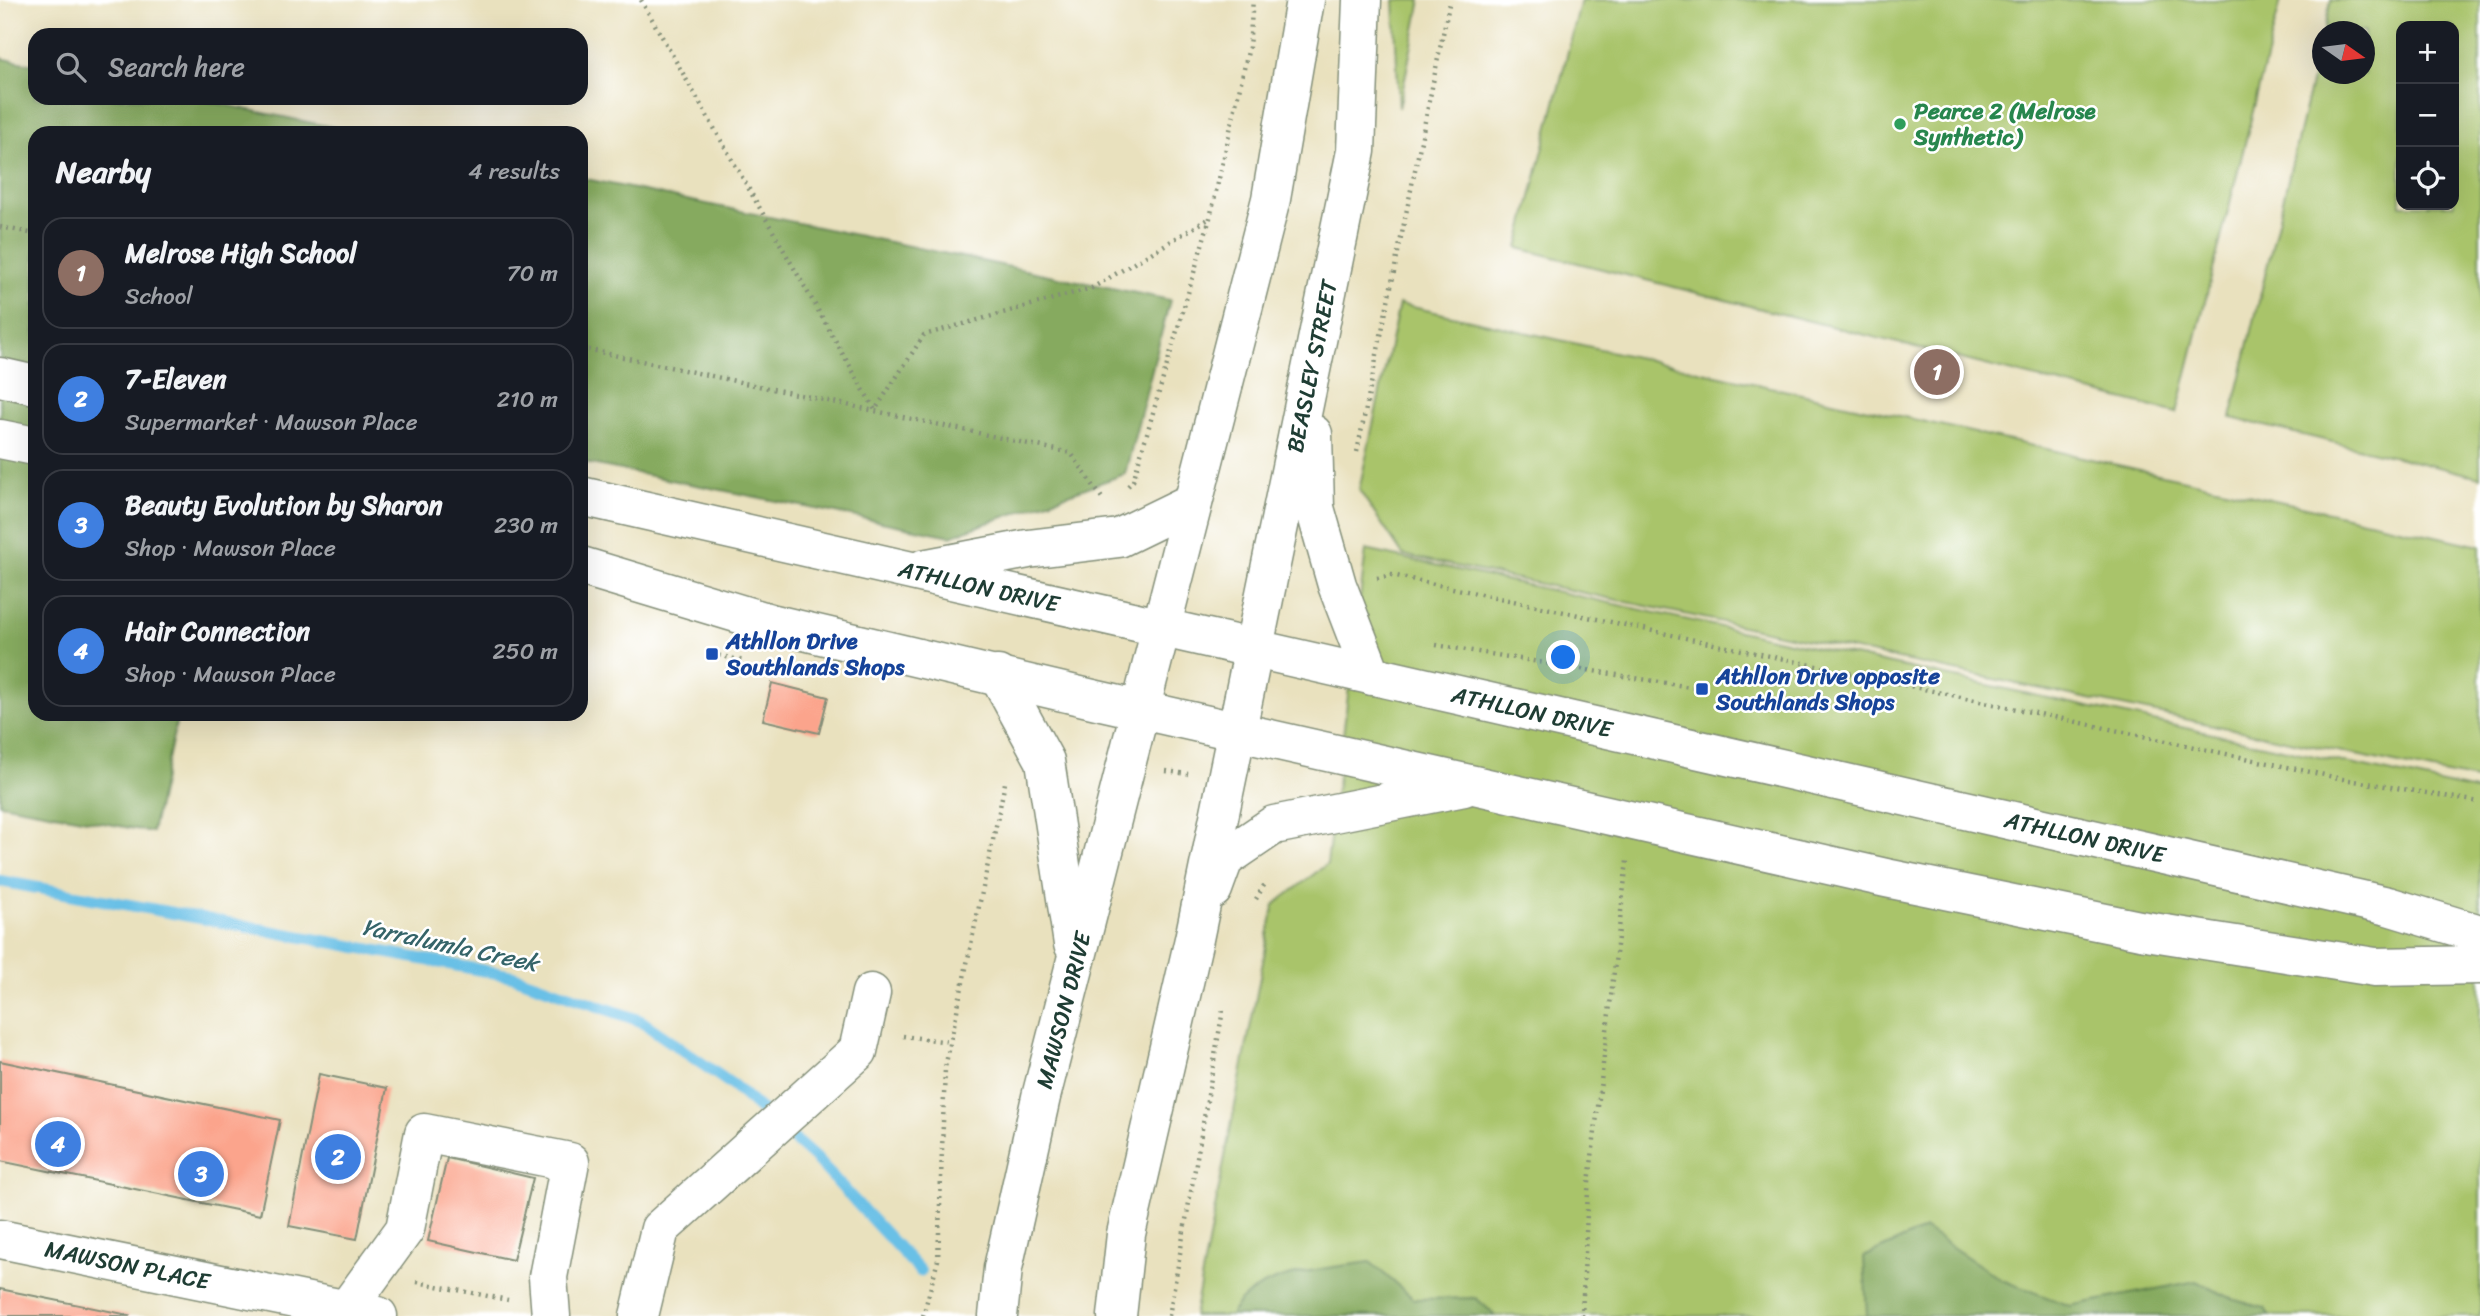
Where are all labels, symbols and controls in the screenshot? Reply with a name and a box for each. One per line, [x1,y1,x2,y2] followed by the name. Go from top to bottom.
[2312,21,2375,84] north arrow
[2396,21,2459,210] map controls
[2396,21,2459,84] button: +
[28,28,588,105] search box
[108,44,245,90] text: Search here
[52,48,90,86] icon: search
[2396,84,2459,147] button: −
[1913,91,2096,158] place label: Pearce 2 (Melrose Synthetic)
[1892,116,1908,132] marker: Pearce 2 (Melrose Synthetic)
[56,145,151,199] text: Nearby
[2396,147,2459,210] button: locate
[468,151,560,192] text: 4 results
[125,230,357,276] text: Melrose High School
[76,253,86,294] text: 1
[507,253,558,294] text: 70 m
[1274,274,1350,456] street label: BEASLEY STREET
[125,276,193,317] text: School
[1914,346,1960,398] pin: 1
[125,356,227,402] text: 7-Eleven
[74,379,88,420] text: 2
[497,379,558,420] text: 210 m
[125,402,418,443] text: Supermarket · Mawson Place
[125,482,443,528] text: Beauty Evolution by Sharon
[75,505,87,546] text: 3
[494,505,558,546] text: 230 m
[125,528,336,569] text: Shop · Mawson Place
[894,548,1064,625] street label: ATHLLON DRIVE
[125,608,310,654] text: Hair Connection
[725,621,905,688] place label: Athllon Drive Southlands Shops
[74,631,88,672] text: 4
[492,631,558,672] text: 250 m
[1546,640,1580,674] your location
[704,646,720,662] marker: Athllon Drive Southlands Shops
[125,654,336,695] text: Shop · Mawson Place
[1715,656,1940,723] place label: Athllon Drive opposite Southlands Shops
[1446,673,1617,750] street label: ATHLLON DRIVE
[1694,681,1710,697] marker: Athllon Drive opposite Southlands Shops
[1999,799,2170,876] street label: ATHLLON DRIVE
[358,906,545,985] water label: Yarralumla Creek
[1023,926,1103,1093] street label: MAWSON DRIVE
[35,1118,81,1170] pin: 4
[315,1131,361,1183] pin: 2
[178,1148,224,1200] pin: 3
[41,1228,215,1302] street label: MAWSON PLACE

